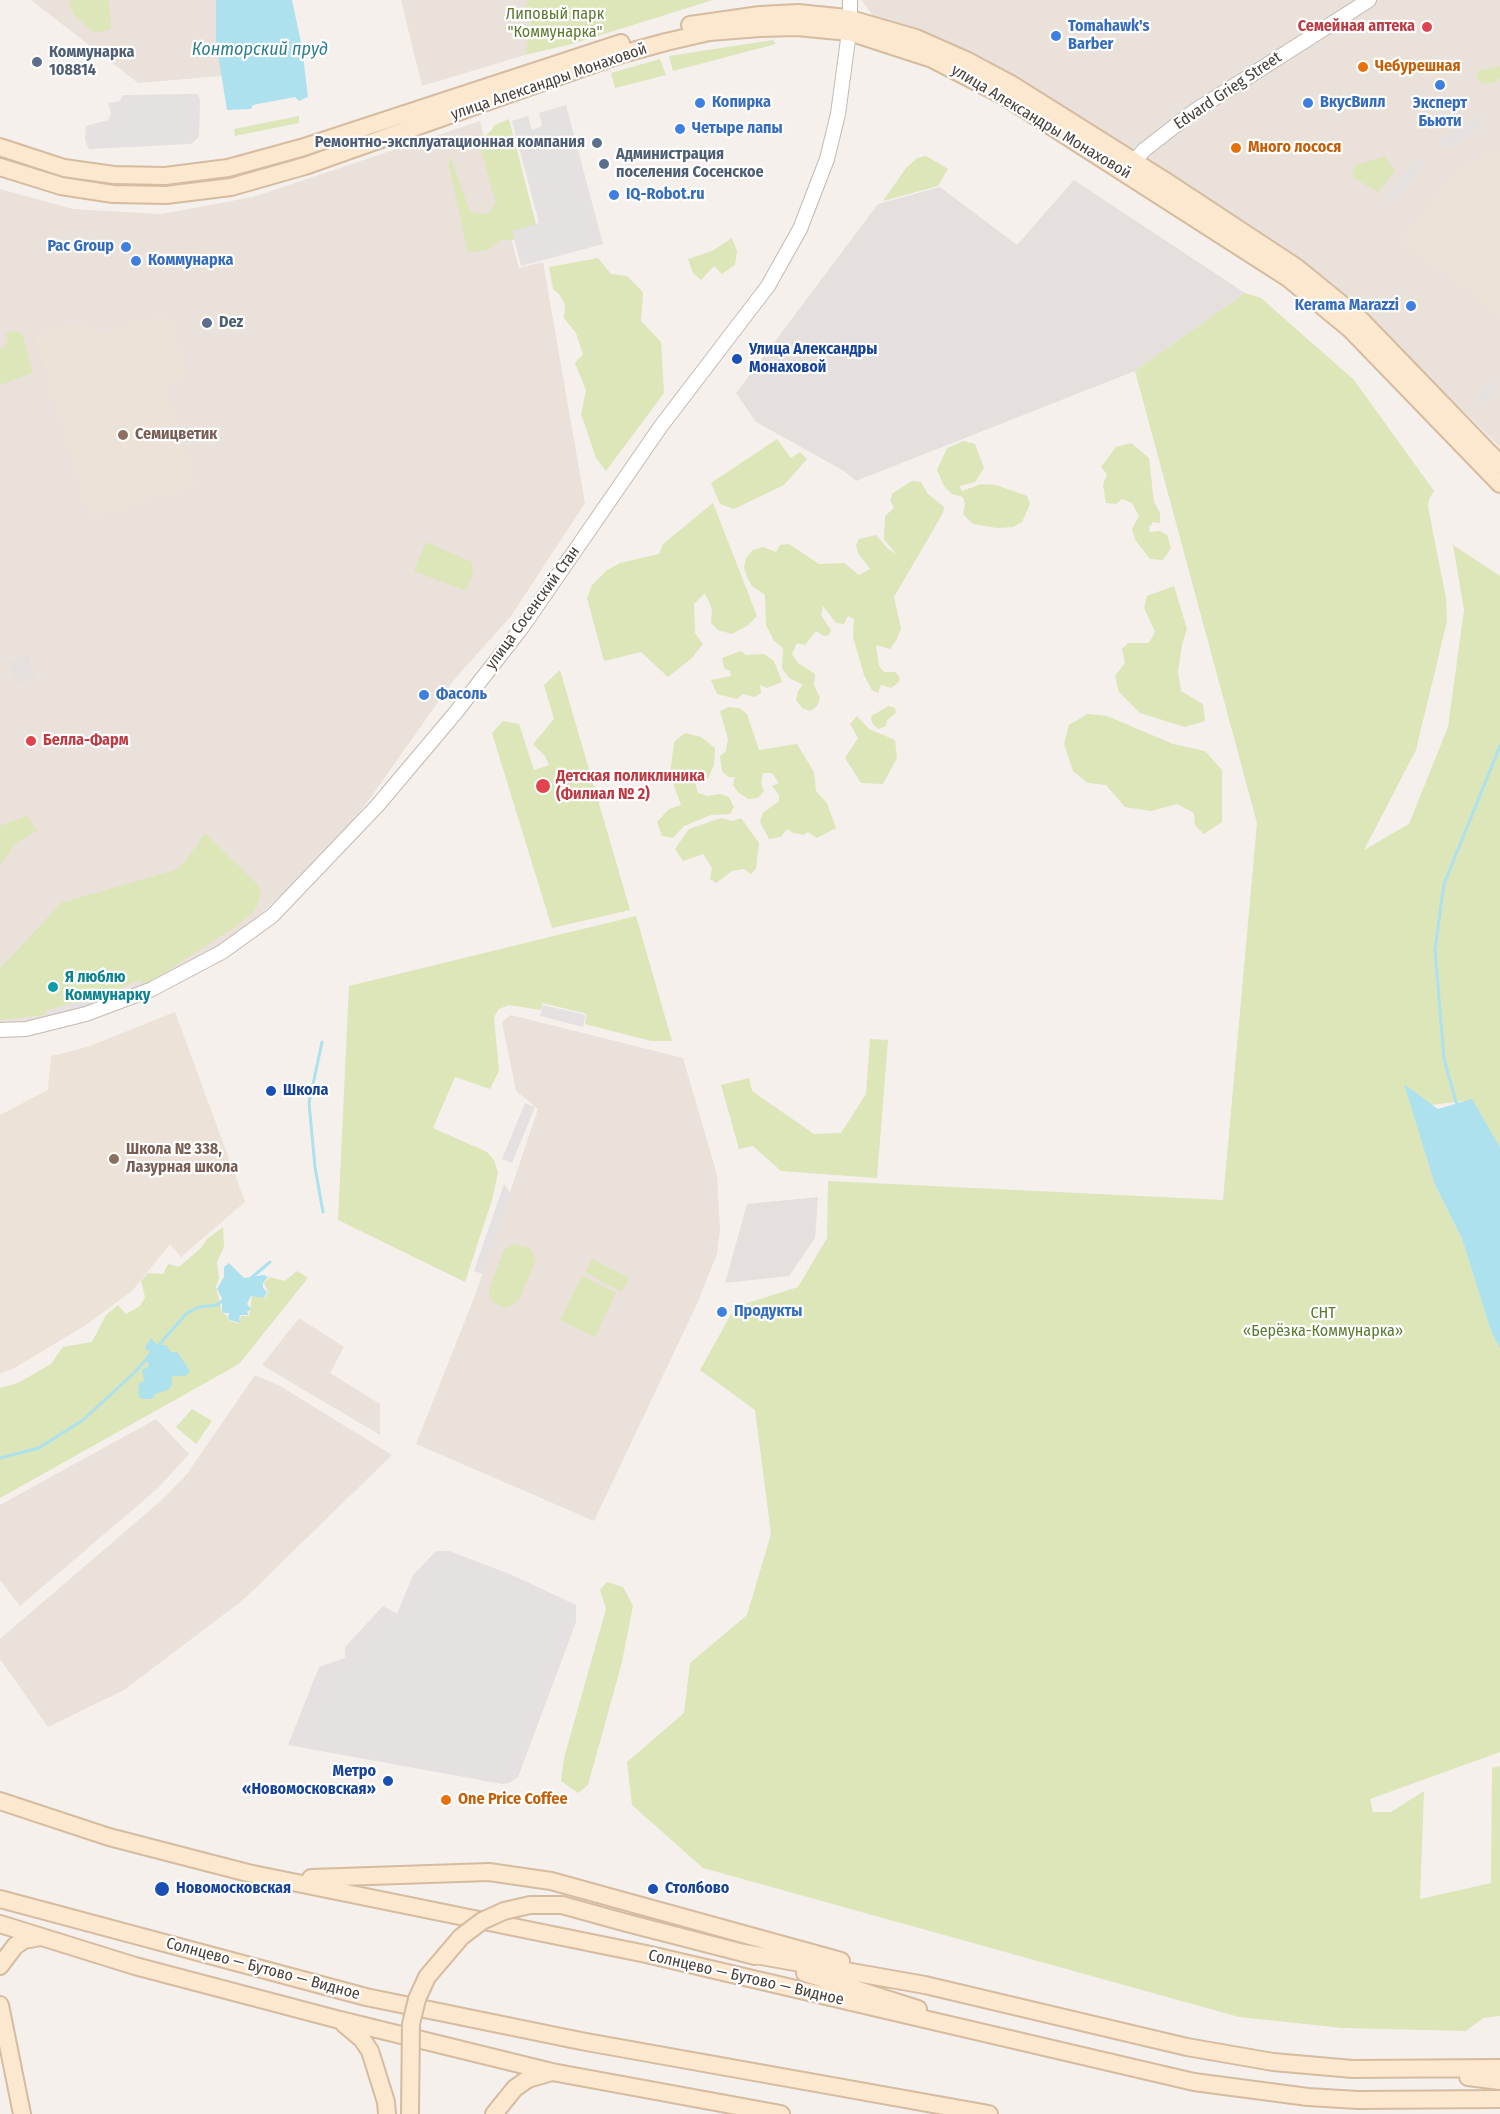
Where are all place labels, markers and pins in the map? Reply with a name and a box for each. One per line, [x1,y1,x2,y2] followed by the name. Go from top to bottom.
[1068,17,1149,55] place label: Tomahawk's Barber
[1298,17,1415,37] place label: Семейная аптека
[1420,20,1434,34] marker: Семейная аптека
[1049,29,1063,43] marker: Tomahawk's Barber
[49,43,134,81] place label: Коммунарка 108814
[30,55,44,69] marker: Коммунарка 108814
[1375,57,1461,77] place label: Чебурешная
[1356,60,1370,74] marker: Чебурешная
[1433,78,1447,92] marker: Эксперт Бьюти
[712,93,771,113] place label: Копирка
[1320,93,1385,113] place label: ВкусВилл
[1413,94,1467,132] place label: Эксперт Бьюти
[693,96,707,110] marker: Копирка
[1301,96,1315,110] marker: ВкусВилл
[692,119,783,139] place label: Четыре лапы
[673,122,687,136] marker: Четыре лапы
[315,133,585,153] place label: Ремонтно-эксплуатационная компания
[590,136,604,150] marker: Ремонтно-эксплуатационная компания
[1248,138,1341,158] place label: Много лосося
[1229,141,1243,155] marker: Много лосося
[616,145,764,183] place label: Администрация поселения Сосенское
[597,157,611,171] marker: Администрация поселения Сосенское
[626,185,704,205] place label: IQ-Robot.ru
[607,188,621,202] marker: IQ-Robot.ru
[47,237,114,257] place label: Pac Group
[119,240,133,254] marker: Pac Group
[148,251,233,271] place label: Коммунарка
[129,254,143,268] marker: Коммунарка
[1295,296,1399,316] place label: Kerama Marazzi
[1404,299,1418,313] marker: Kerama Marazzi
[219,313,243,333] place label: Dez
[200,316,214,330] marker: Dez
[749,340,877,378] place label: Улица Александры Монаховой
[730,352,744,366] marker: Улица Александры Монаховой
[135,425,217,445] place label: Семицветик
[116,428,130,442] marker: Семицветик
[436,685,487,705] place label: Фасоль
[417,688,431,702] marker: Фасоль
[43,731,129,751] place label: Белла-Фарм
[24,734,38,748] marker: Белла-Фарм
[556,767,705,805] place label: Детская поликлиника (Филиал № 2)
[534,777,552,795] marker: Детская поликлиника (Филиал № 2)
[65,968,150,1006] place label: Я люблю Коммунарку
[46,980,60,994] marker: Я люблю Коммунарку
[283,1081,329,1101] place label: Школа
[264,1084,278,1098] marker: Школа
[126,1140,238,1178] place label: Школа № 338, Лазурная школа
[107,1152,121,1166] marker: Школа № 338, Лазурная школа
[734,1302,802,1322] place label: Продукты
[715,1305,729,1319] marker: Продукты
[242,1762,376,1800] place label: Метро «Новомосковская»
[381,1774,395,1788] marker: Метро «Новомосковская»
[458,1790,568,1810] place label: One Price Coffee
[439,1793,453,1807] marker: One Price Coffee
[176,1879,291,1899] place label: Новомосковская
[665,1879,729,1899] place label: Столбово
[153,1880,171,1898] marker: Новомосковская
[646,1882,660,1896] marker: Столбово

